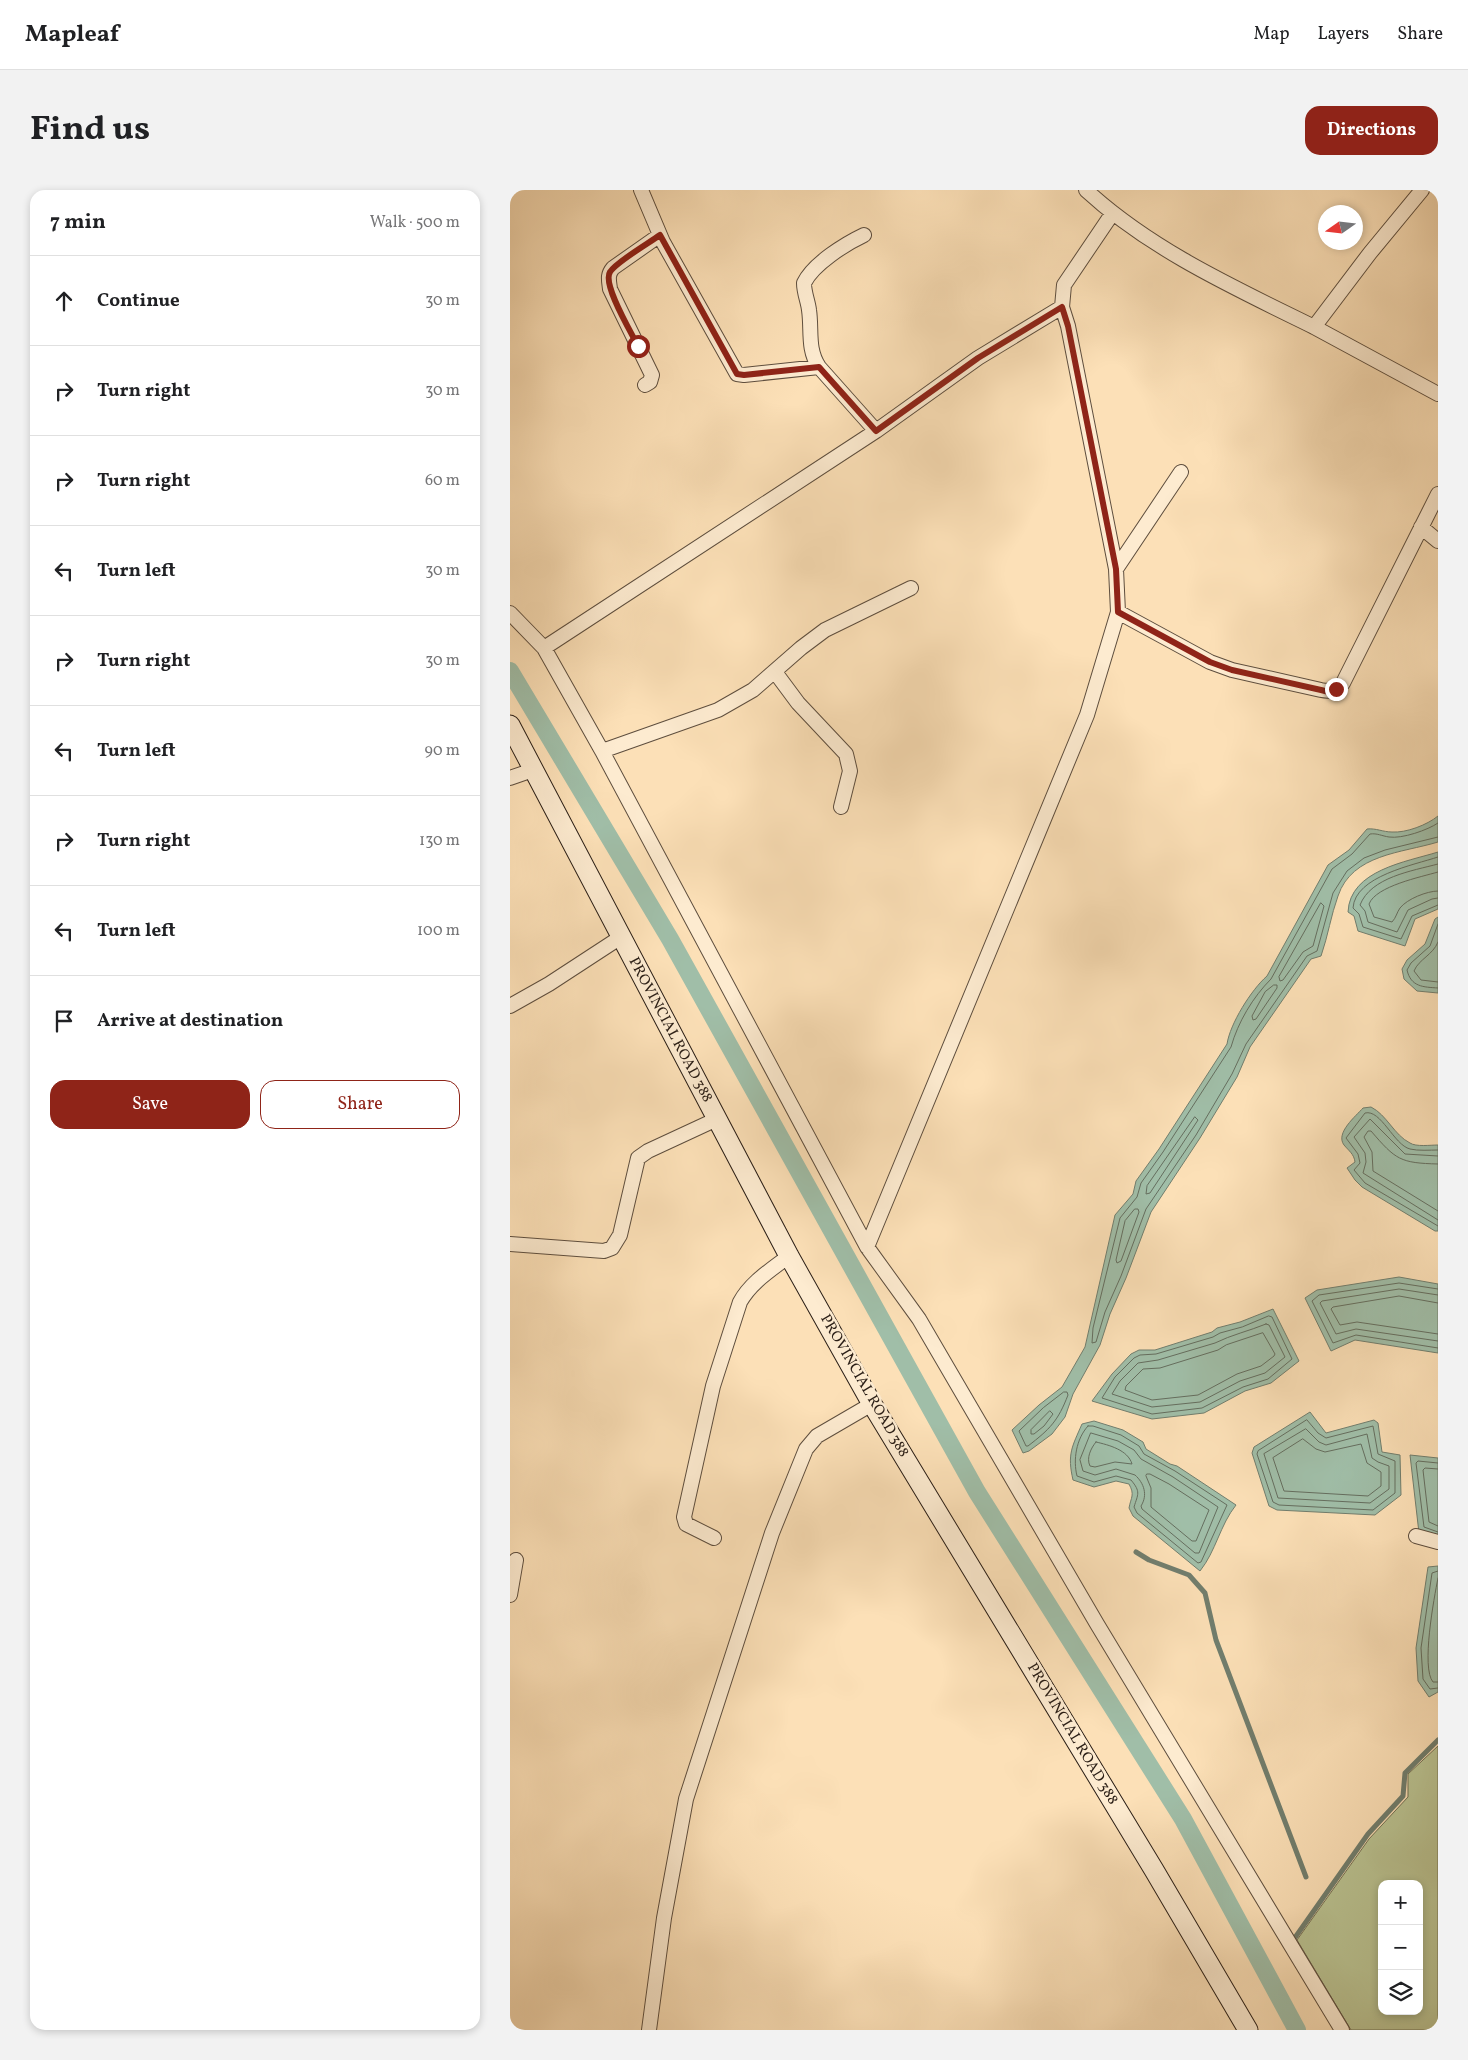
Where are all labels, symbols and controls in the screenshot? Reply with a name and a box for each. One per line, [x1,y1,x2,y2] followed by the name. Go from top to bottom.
[25,18,119,52] text: Mapleaf
[1253,22,1289,47] text: Map
[1317,22,1369,47] text: Layers
[1397,22,1443,47] text: Share
[30,106,150,154] text: Find us
[1305,106,1438,155] button: Directions
[1318,205,1363,250] north arrow
[50,208,106,237] text: 7 min
[370,212,460,234] text: Walk · 500 m
[50,287,78,315] icon: ahead
[97,288,180,314] text: Continue
[425,290,460,312] text: 30 m
[627,335,650,358] route start
[50,377,78,405] icon: right
[97,378,190,404] text: Turn right
[425,380,460,402] text: 30 m
[50,467,78,495] icon: right
[97,468,190,494] text: Turn right
[425,470,460,492] text: 60 m
[50,557,78,585] icon: left
[97,558,176,584] text: Turn left
[425,560,460,582] text: 30 m
[50,647,78,675] icon: right
[97,648,190,674] text: Turn right
[425,650,460,672] text: 30 m
[1325,678,1348,701] route end
[50,737,78,765] icon: left
[97,738,176,764] text: Turn left
[424,740,460,762] text: 90 m
[50,827,78,855] icon: right
[97,828,190,854] text: Turn right
[419,830,460,852] text: 130 m
[50,917,78,945] icon: left
[97,918,176,944] text: Turn left
[417,920,460,942] text: 100 m
[623,954,717,1106] street label: PROVINCIAL ROAD 388
[50,1007,78,1035] icon: arrive
[97,1008,283,1034] text: Arrive at destination
[50,1080,250,1129] button: Save
[260,1080,460,1129] button: Share
[814,1311,914,1461] street label: PROVINCIAL ROAD 388
[1021,1659,1123,1809] street label: PROVINCIAL ROAD 388
[1378,1880,1423,2015] map controls
[1378,1880,1423,1925] button: +
[1378,1925,1423,1970] button: −
[1378,1970,1423,2015] button: layers

